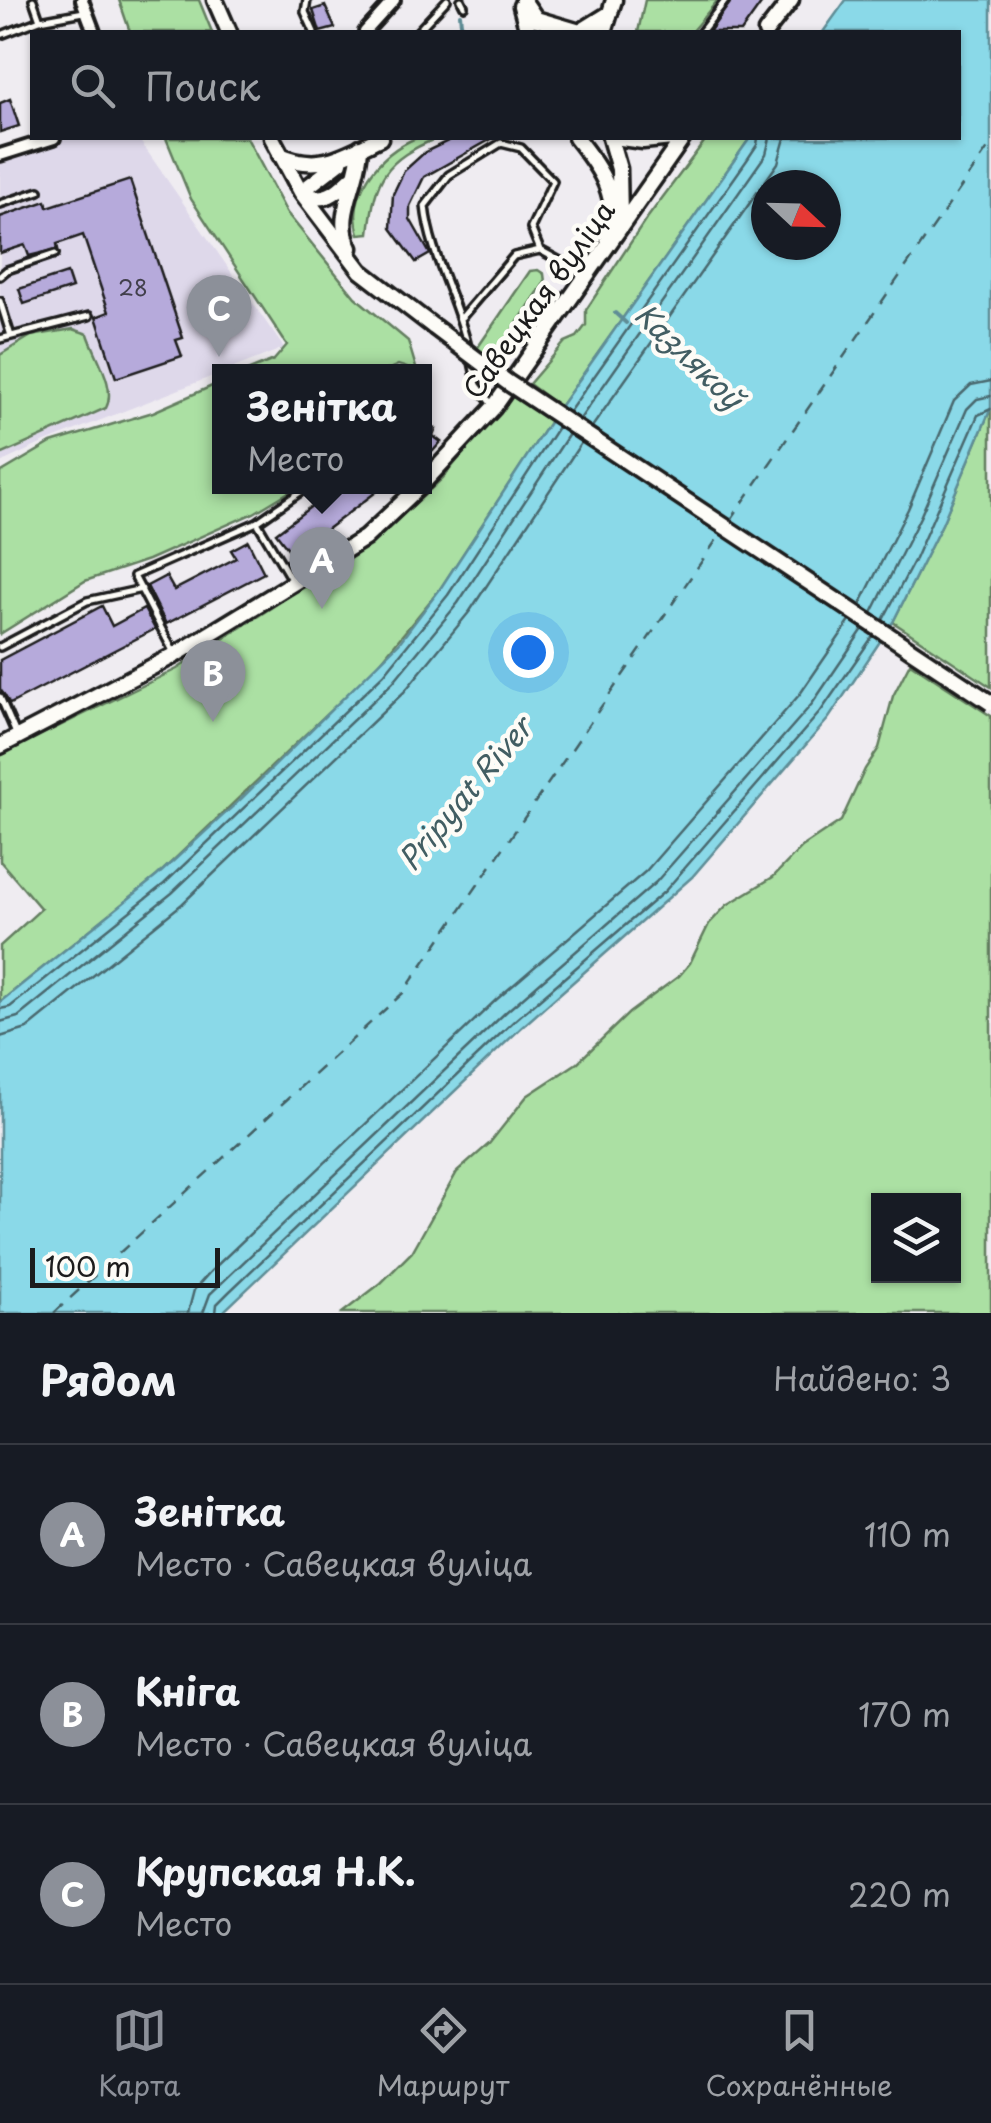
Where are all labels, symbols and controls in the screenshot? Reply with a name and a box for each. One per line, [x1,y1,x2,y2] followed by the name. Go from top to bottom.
[30,30,961,140] search box
[145,57,260,114] text: Поиск
[65,58,120,113] icon: search
[751,170,841,260] north arrow
[451,190,625,407] street label: Савецкая вуліца
[118,270,148,303] house number: 28
[186,274,252,357] pin: C
[626,292,757,421] water label: Казлякоў
[212,364,432,494] popup
[247,377,397,434] text: Зенітка
[247,434,344,482] text: Место
[290,526,354,609] pin: A
[503,627,554,678] your location
[180,640,246,722] pin: B
[387,704,544,879] water label: Pripyat River
[871,1193,961,1283] map controls
[871,1193,961,1283] button: layers
[30,1243,220,1288] scale bar
[45,1244,131,1287] text: 100 m
[40,1347,177,1410] text: Рядом
[773,1354,951,1402] text: Найдено: 3
[135,1482,285,1539] text: Зенітка
[60,1510,85,1558] text: A
[864,1510,951,1558] text: 110 m
[135,1539,532,1587] text: Место · Савецкая вуліца
[135,1662,240,1719] text: Кніга
[62,1690,83,1738] text: B
[858,1690,951,1738] text: 170 m
[135,1719,532,1767] text: Место · Савецкая вуліца
[135,1842,416,1899] text: Крупская Н.К.
[60,1870,85,1918] text: C
[848,1870,951,1918] text: 220 m
[135,1899,232,1947] text: Место
[98,2003,180,2106] tab: Карта
[377,2003,509,2106] tab: Маршрут
[706,2003,893,2106] tab: Сохранённые

